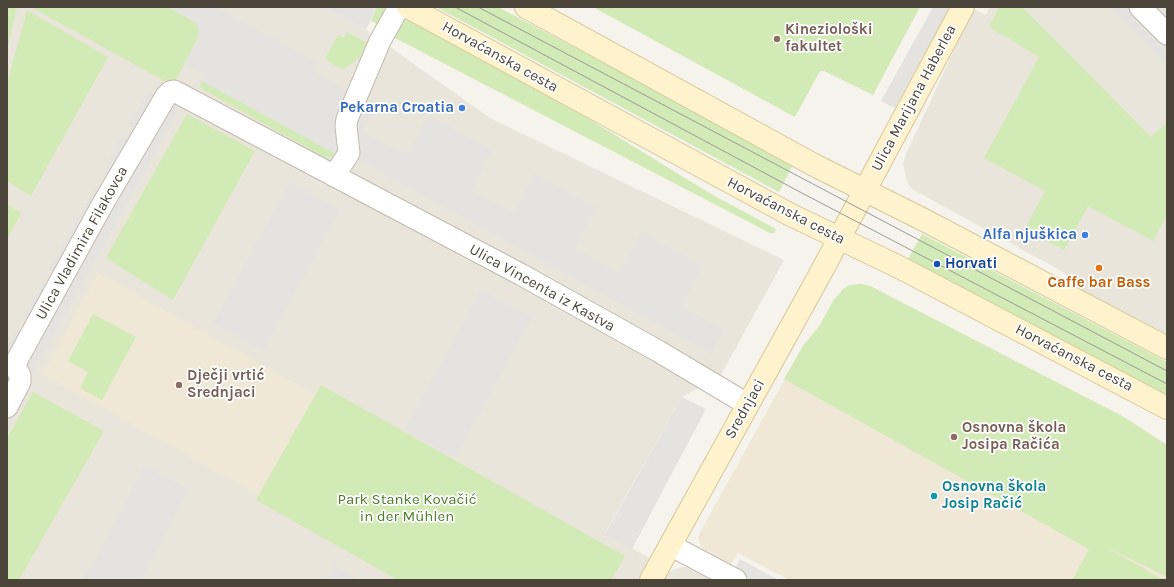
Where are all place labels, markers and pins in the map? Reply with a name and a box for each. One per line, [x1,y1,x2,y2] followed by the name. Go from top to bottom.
[785,21,873,56] place label: Kineziološki fakultet
[772,34,782,44] marker: Kineziološki fakultet
[340,99,454,117] place label: Pekarna Croatia
[457,103,467,113] marker: Pekarna Croatia
[983,226,1077,244] place label: Alfa njuškica
[1080,230,1090,240] marker: Alfa njuškica
[945,255,997,273] place label: Horvati
[932,259,942,269] marker: Horvati
[1094,263,1104,273] marker: Caffe bar Bass
[1047,274,1151,292] place label: Caffe bar Bass
[187,367,264,402] place label: Dječji vrtić Srednjaci
[174,380,184,390] marker: Dječji vrtić Srednjaci
[962,419,1066,454] place label: Osnovna škola Josipa Račića
[949,432,959,442] marker: Osnovna škola Josipa Račića
[942,478,1046,513] place label: Osnovna škola Josip Račić
[929,491,939,501] marker: Osnovna škola Josip Račić

